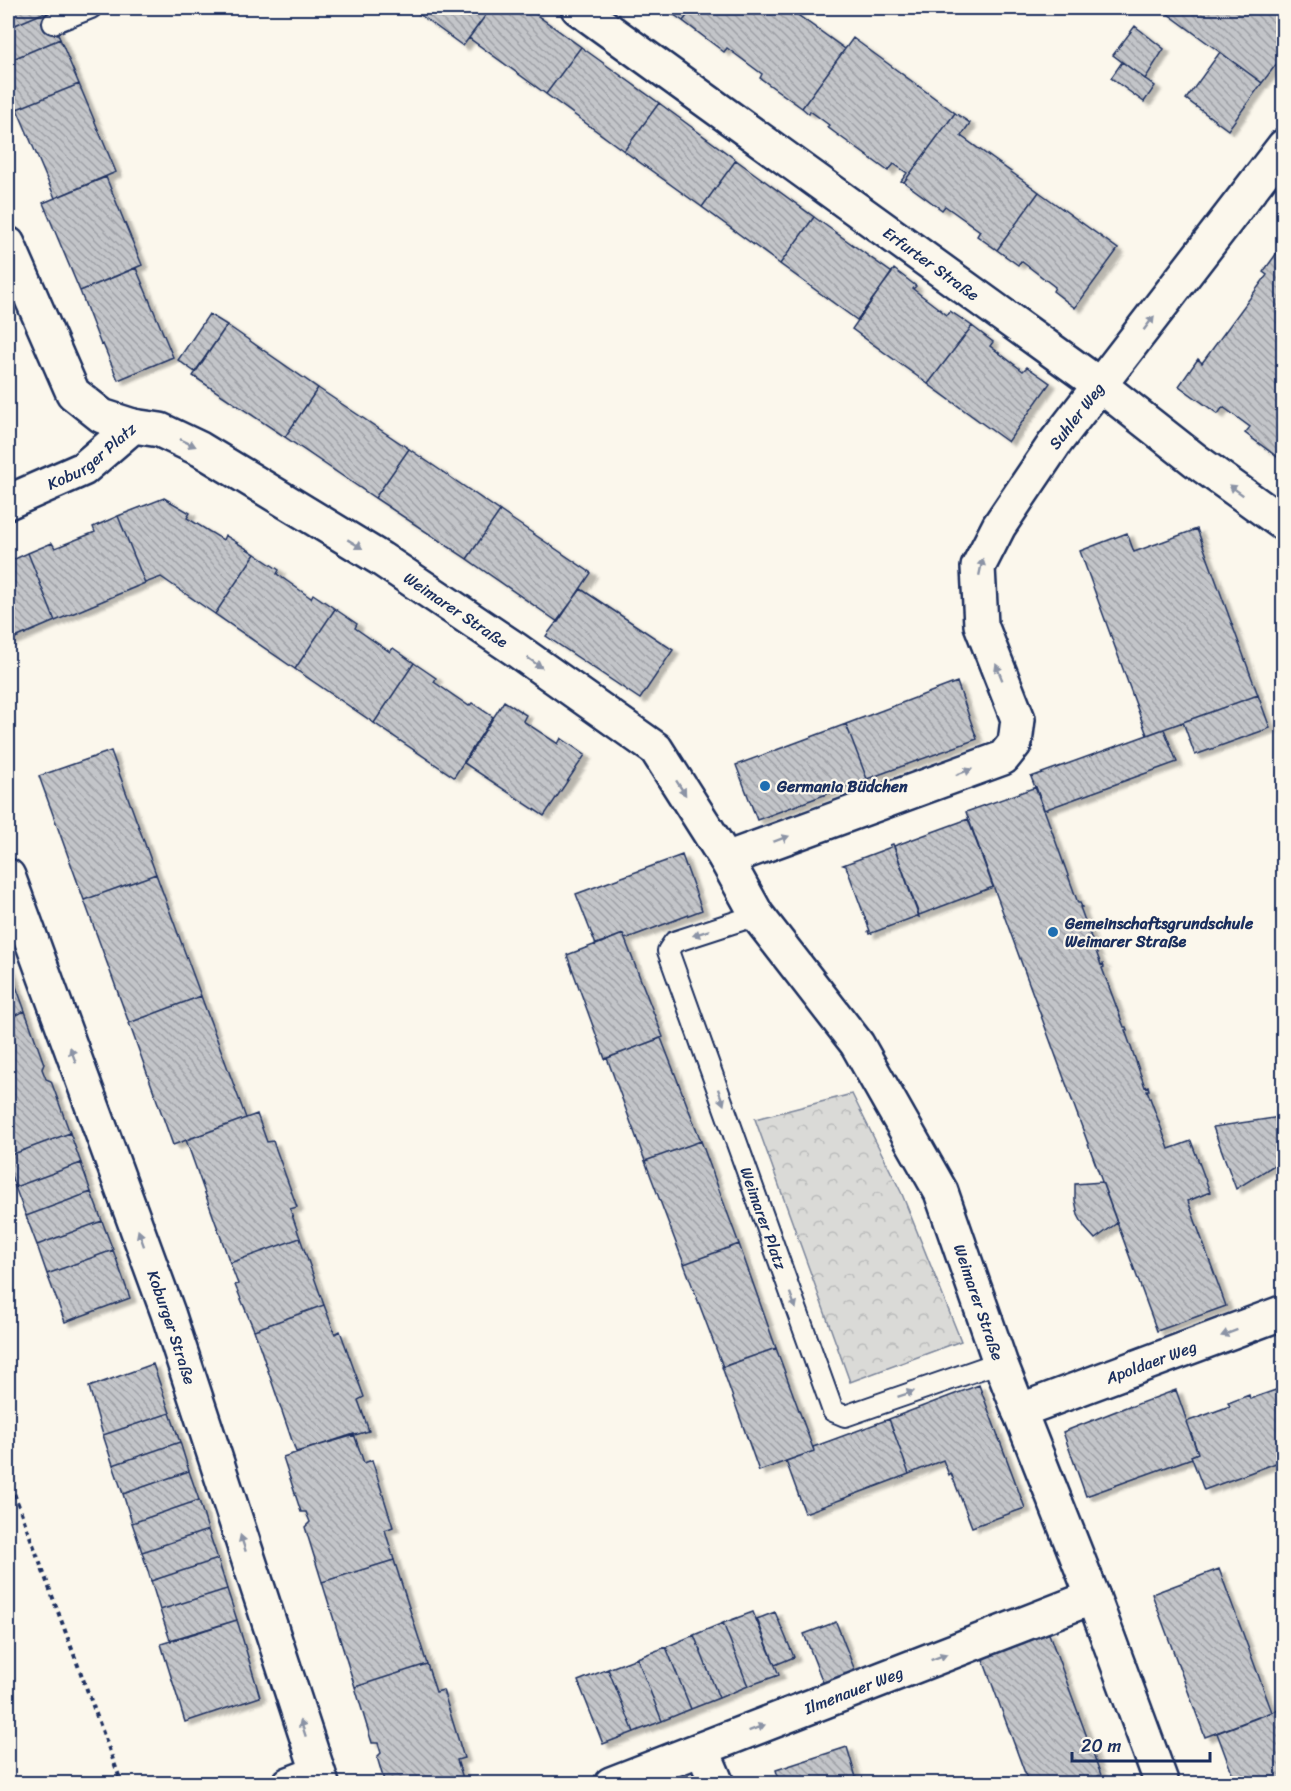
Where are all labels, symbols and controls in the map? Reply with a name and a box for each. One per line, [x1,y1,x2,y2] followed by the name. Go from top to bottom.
[876,219,986,309] street label: Erfurter Straße
[1142,315,1155,331] one-way arrow
[1041,376,1112,456] street label: Suhler Weg
[42,415,143,498] street label: Koburger Platz
[180,438,197,447] one-way arrow
[1228,484,1244,496] one-way arrow
[347,538,363,549] one-way arrow
[977,557,986,576] one-way arrow
[397,564,514,656] street label: Weimarer Straße
[527,657,543,668] one-way arrow
[994,663,1004,681] one-way arrow
[956,767,974,777] one-way arrow
[776,772,908,801] place label: Germania Büdchen
[758,779,772,793] marker: Germania Büdchen
[676,780,687,796] one-way arrow
[772,833,790,843] one-way arrow
[1064,909,1254,956] place label: Gemeinschaftsgrundschule Weimarer Straße
[1046,925,1060,939] marker: Gemeinschaftsgrundschule Weimarer Straße
[692,929,710,939] one-way arrow
[68,1046,78,1064] one-way arrow
[716,1089,726,1107] one-way arrow
[732,1163,795,1274] street label: Weimarer Platz
[135,1229,145,1247] one-way arrow
[945,1240,1012,1364] street label: Weimarer Straße
[138,1266,204,1388] street label: Koburger Straße
[789,1292,799,1310] one-way arrow
[1220,1328,1238,1338] one-way arrow
[1101,1332,1201,1393] street label: Apoldaer Weg
[897,1389,915,1399] one-way arrow
[238,1534,247,1552] one-way arrow
[930,1652,948,1662] one-way arrow
[799,1658,907,1723] street label: Ilmenauer Weg
[298,1719,308,1737] one-way arrow
[748,1722,766,1732] one-way arrow
[1072,1725,1210,1763] scale bar
[1081,1730,1121,1762] text: 20 m

